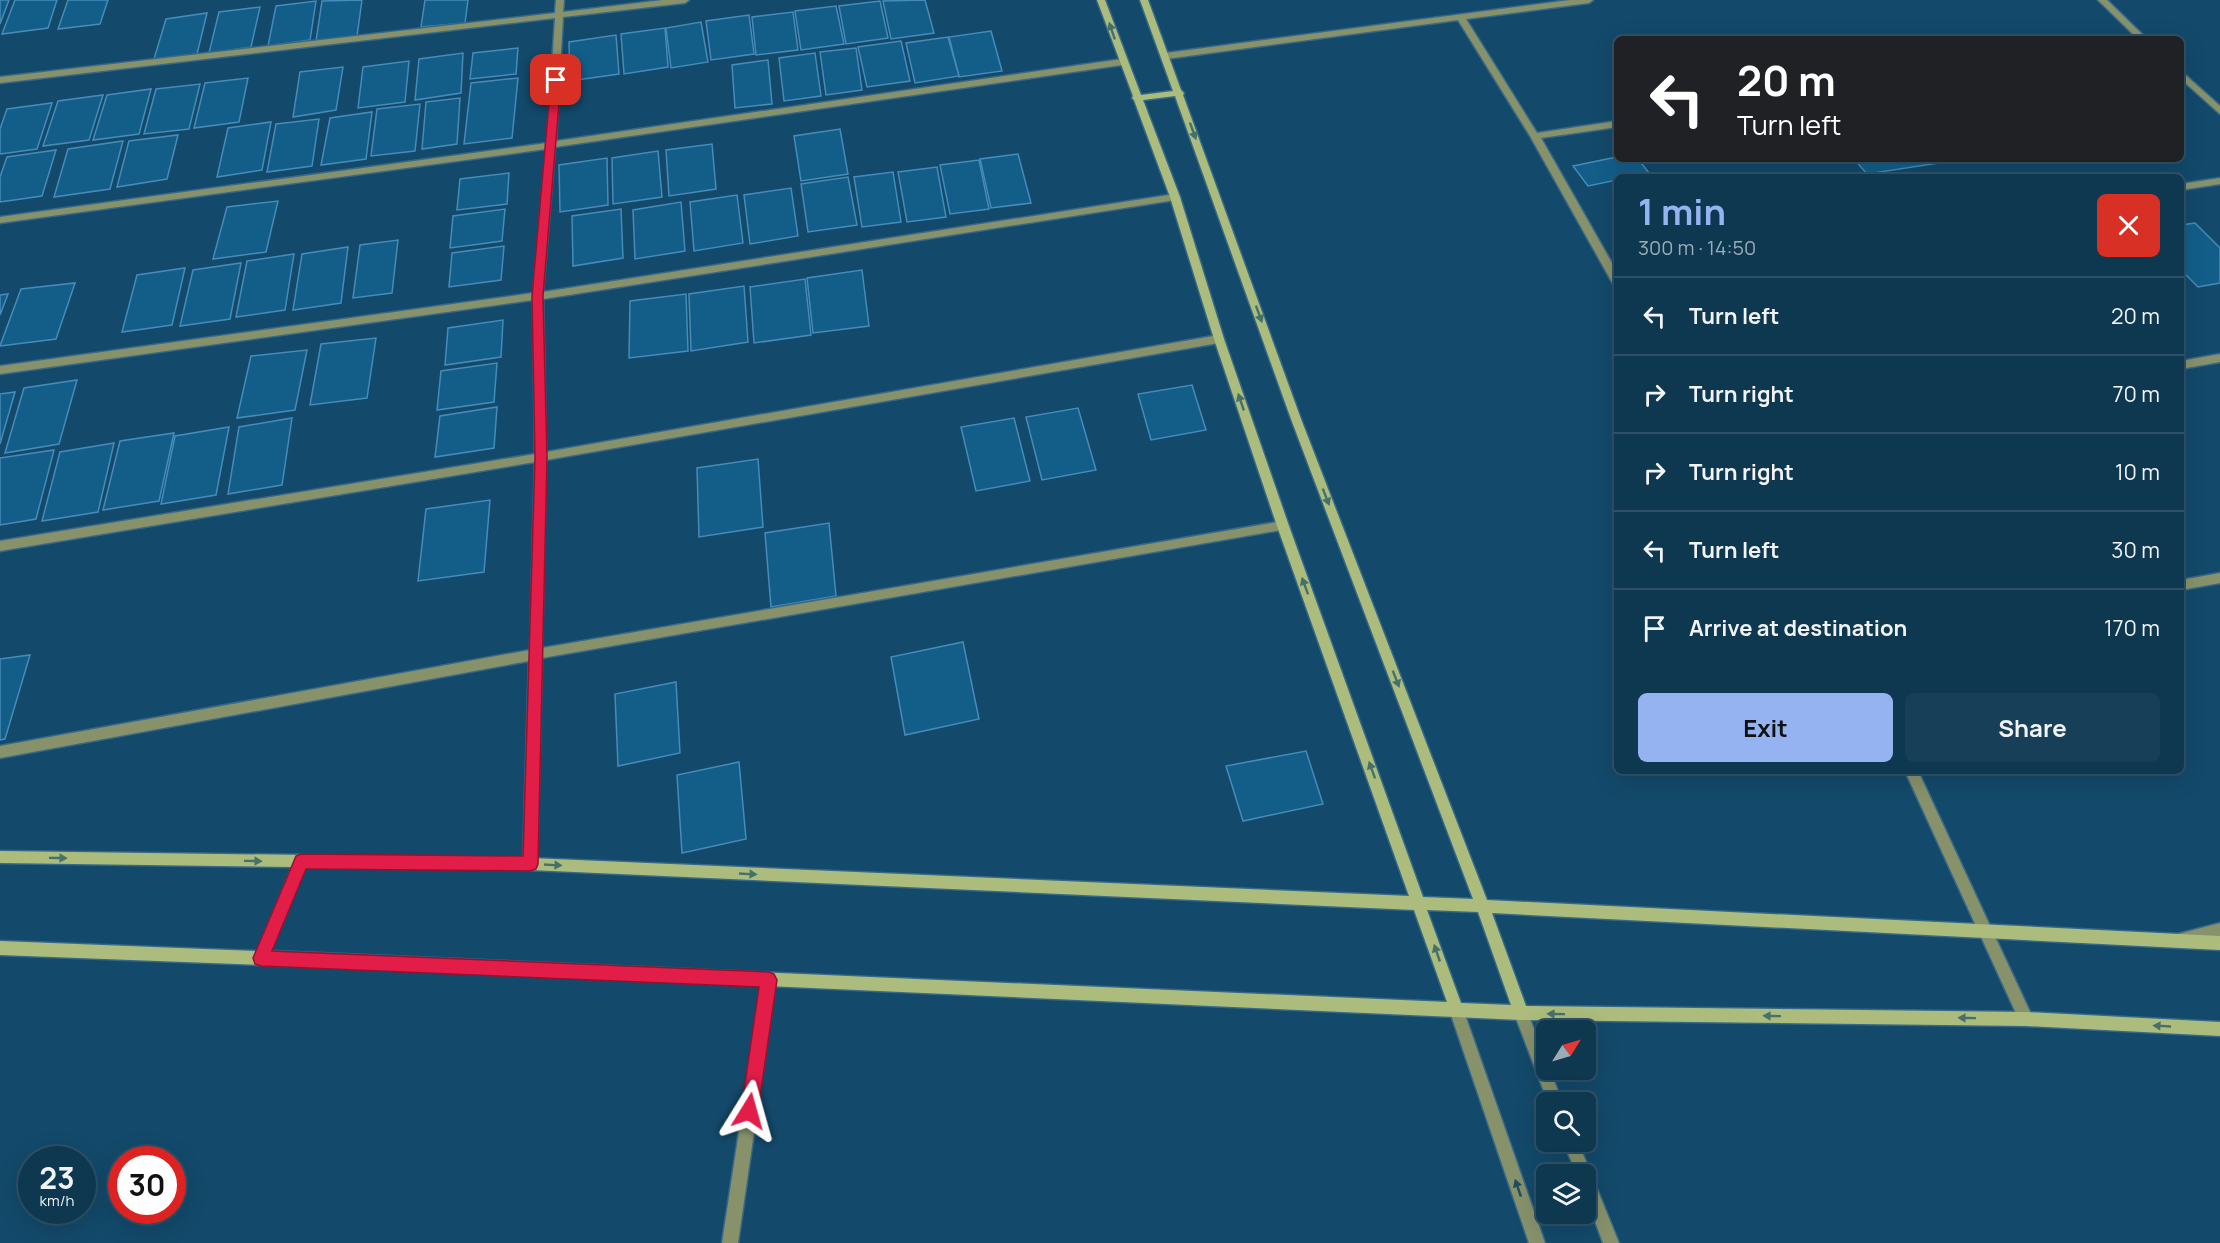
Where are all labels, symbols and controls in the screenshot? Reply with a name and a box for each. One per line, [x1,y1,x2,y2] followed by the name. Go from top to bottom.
[1106,22,1116,40] one-way arrow
[1737,51,1836,109] text: 20 m
[530,54,581,105] pin
[1638,60,1716,138] icon: left
[539,63,572,96] icon: arrive
[1737,106,1841,143] text: Turn left
[1189,122,1199,140] one-way arrow
[1638,187,1726,236] text: 1 min
[2097,194,2160,257] button: close
[1638,234,1756,261] text: 300 m · 14:50
[1638,300,1671,333] icon: left
[1689,301,1779,331] text: Turn left
[2111,301,2160,331] text: 20 m
[1254,305,1264,323] one-way arrow
[1638,378,1671,411] icon: right
[1689,379,1794,409] text: Turn right
[2112,379,2160,409] text: 70 m
[1235,393,1245,411] one-way arrow
[1638,456,1671,489] icon: right
[1689,457,1794,487] text: Turn right
[2115,457,2160,487] text: 10 m
[1322,488,1332,506] one-way arrow
[1638,534,1671,567] icon: left
[1689,535,1779,565] text: Turn left
[2111,535,2160,565] text: 30 m
[1300,577,1310,595] one-way arrow
[1638,612,1671,645] icon: arrive
[1689,613,1907,643] text: Arrive at destination
[2104,613,2160,643] text: 170 m
[1392,670,1401,688] one-way arrow
[1638,693,1893,762] button: Exit
[1905,693,2160,762] button: Share
[1366,760,1376,778] one-way arrow
[49,854,68,863] one-way arrow
[244,856,263,866] one-way arrow
[544,860,563,869] one-way arrow
[739,869,758,878] one-way arrow
[1432,944,1441,962] one-way arrow
[1546,1009,1565,1019] one-way arrow
[1762,1011,1781,1021] one-way arrow
[1957,1013,1976,1023] one-way arrow
[1536,1020,1596,1080] north arrow
[1536,1020,1596,1224] map controls
[2152,1021,2171,1030] one-way arrow
[717,1079,781,1143] position arrow
[1536,1092,1596,1152] button: search
[108,1146,186,1224] speed limit sign: 30
[39,1157,75,1198] text: 23
[1536,1164,1596,1224] button: layers
[1512,1179,1522,1197] one-way arrow
[40,1190,74,1211] text: km/h

